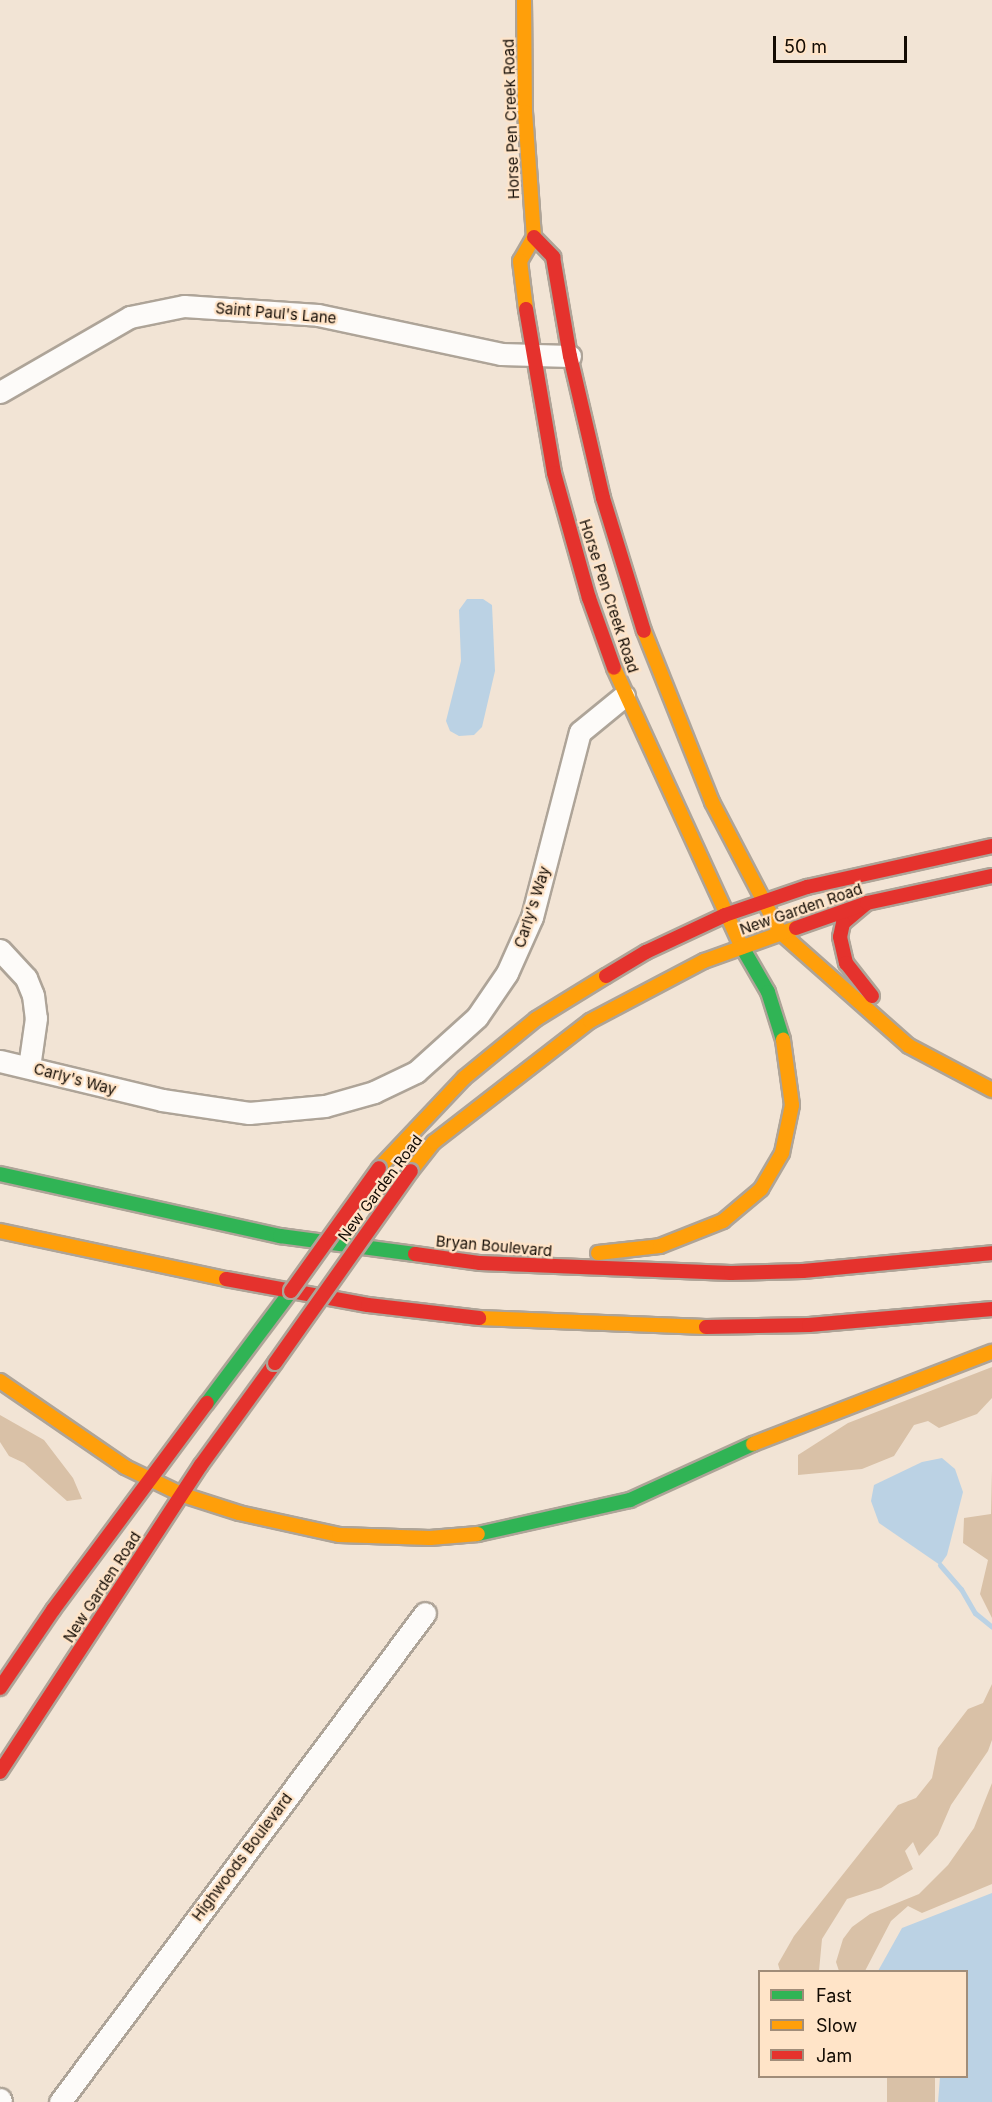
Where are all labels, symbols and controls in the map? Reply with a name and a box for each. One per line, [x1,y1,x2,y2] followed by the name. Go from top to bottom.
[776,24,910,62] scale bar
[784,36,827,57] text: 50 m
[499,38,523,200] street label: Horse Pen Creek Road
[215,299,337,327] street label: Saint Paul's Lane
[576,517,642,675] street label: Horse Pen Creek Road
[510,864,554,950] street label: Carly's Way
[737,880,865,938] street label: New Garden Road
[32,1059,118,1099] street label: Carly's Way
[334,1131,426,1245] street label: New Garden Road
[435,1232,553,1260] street label: Bryan Boulevard
[59,1528,145,1646] street label: New Garden Road
[188,1790,296,1924] street label: Highwoods Boulevard
[758,1970,968,2078] legend
[816,1985,852,2006] text: Fast
[816,2015,857,2036] text: Slow
[816,2045,852,2066] text: Jam

